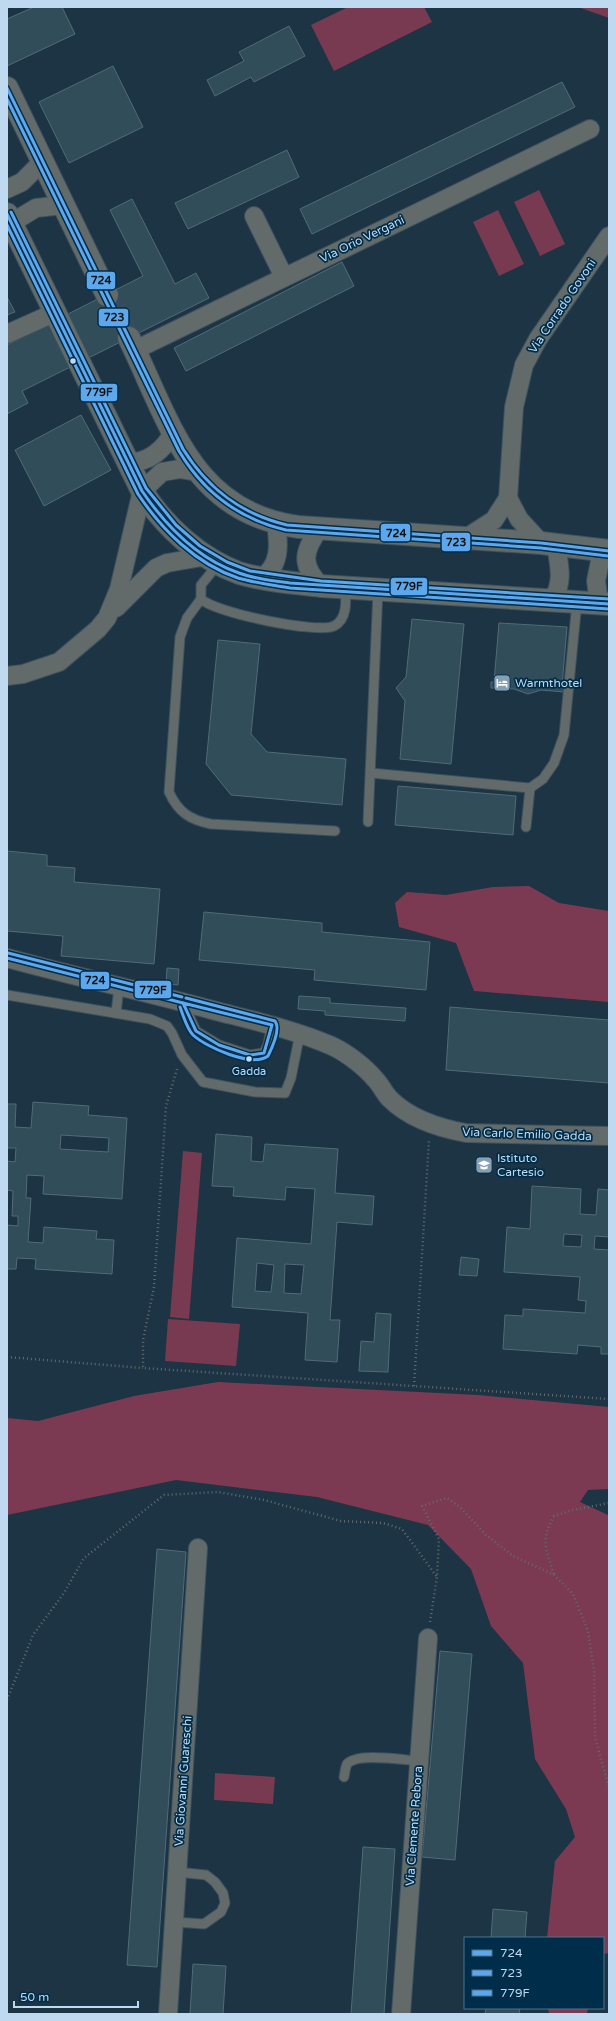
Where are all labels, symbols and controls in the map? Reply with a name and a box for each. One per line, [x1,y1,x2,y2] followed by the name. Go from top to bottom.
[318,212,407,265] street label: Via Orio Vergani
[525,256,599,356] street label: Via Corrado Govoni
[86,271,116,290] line badge: 724
[91,274,111,287] text: 724
[98,308,129,327] line badge: 723
[104,311,124,324] text: 723
[68,356,78,366] unlabelled marker
[80,383,118,402] line badge: 779F
[85,386,113,399] text: 779F
[380,523,411,542] line badge: 724
[386,527,406,540] text: 724
[441,532,471,552] line badge: 723
[446,536,466,549] text: 723
[390,577,428,596] line badge: 779F
[395,580,423,593] text: 779F
[492,673,512,693] hotel icon: Warmthotel
[515,676,582,690] place label: Warmthotel
[80,971,110,990] line badge: 724
[85,974,105,987] text: 724
[134,980,172,999] line badge: 779F
[139,984,167,997] text: 779F
[244,1054,254,1064] marker: Gadda
[232,1065,266,1078] place label: Gadda
[462,1125,592,1143] street label: Via Carlo Emilio Gadda
[497,1151,544,1179] place label: Istituto Cartesio
[474,1155,494,1175] school or university icon: Istituto Cartesio
[171,1715,195,1847] street label: Via Giovanni Guareschi
[403,1766,425,1886] street label: Via Clemente Rebora
[464,1937,604,2009] legend
[500,1946,523,1960] text: 724
[500,1966,523,1980] text: 723
[14,1983,138,2009] scale bar
[500,1986,530,2000] text: 779F
[20,1990,49,2004] text: 50 m

